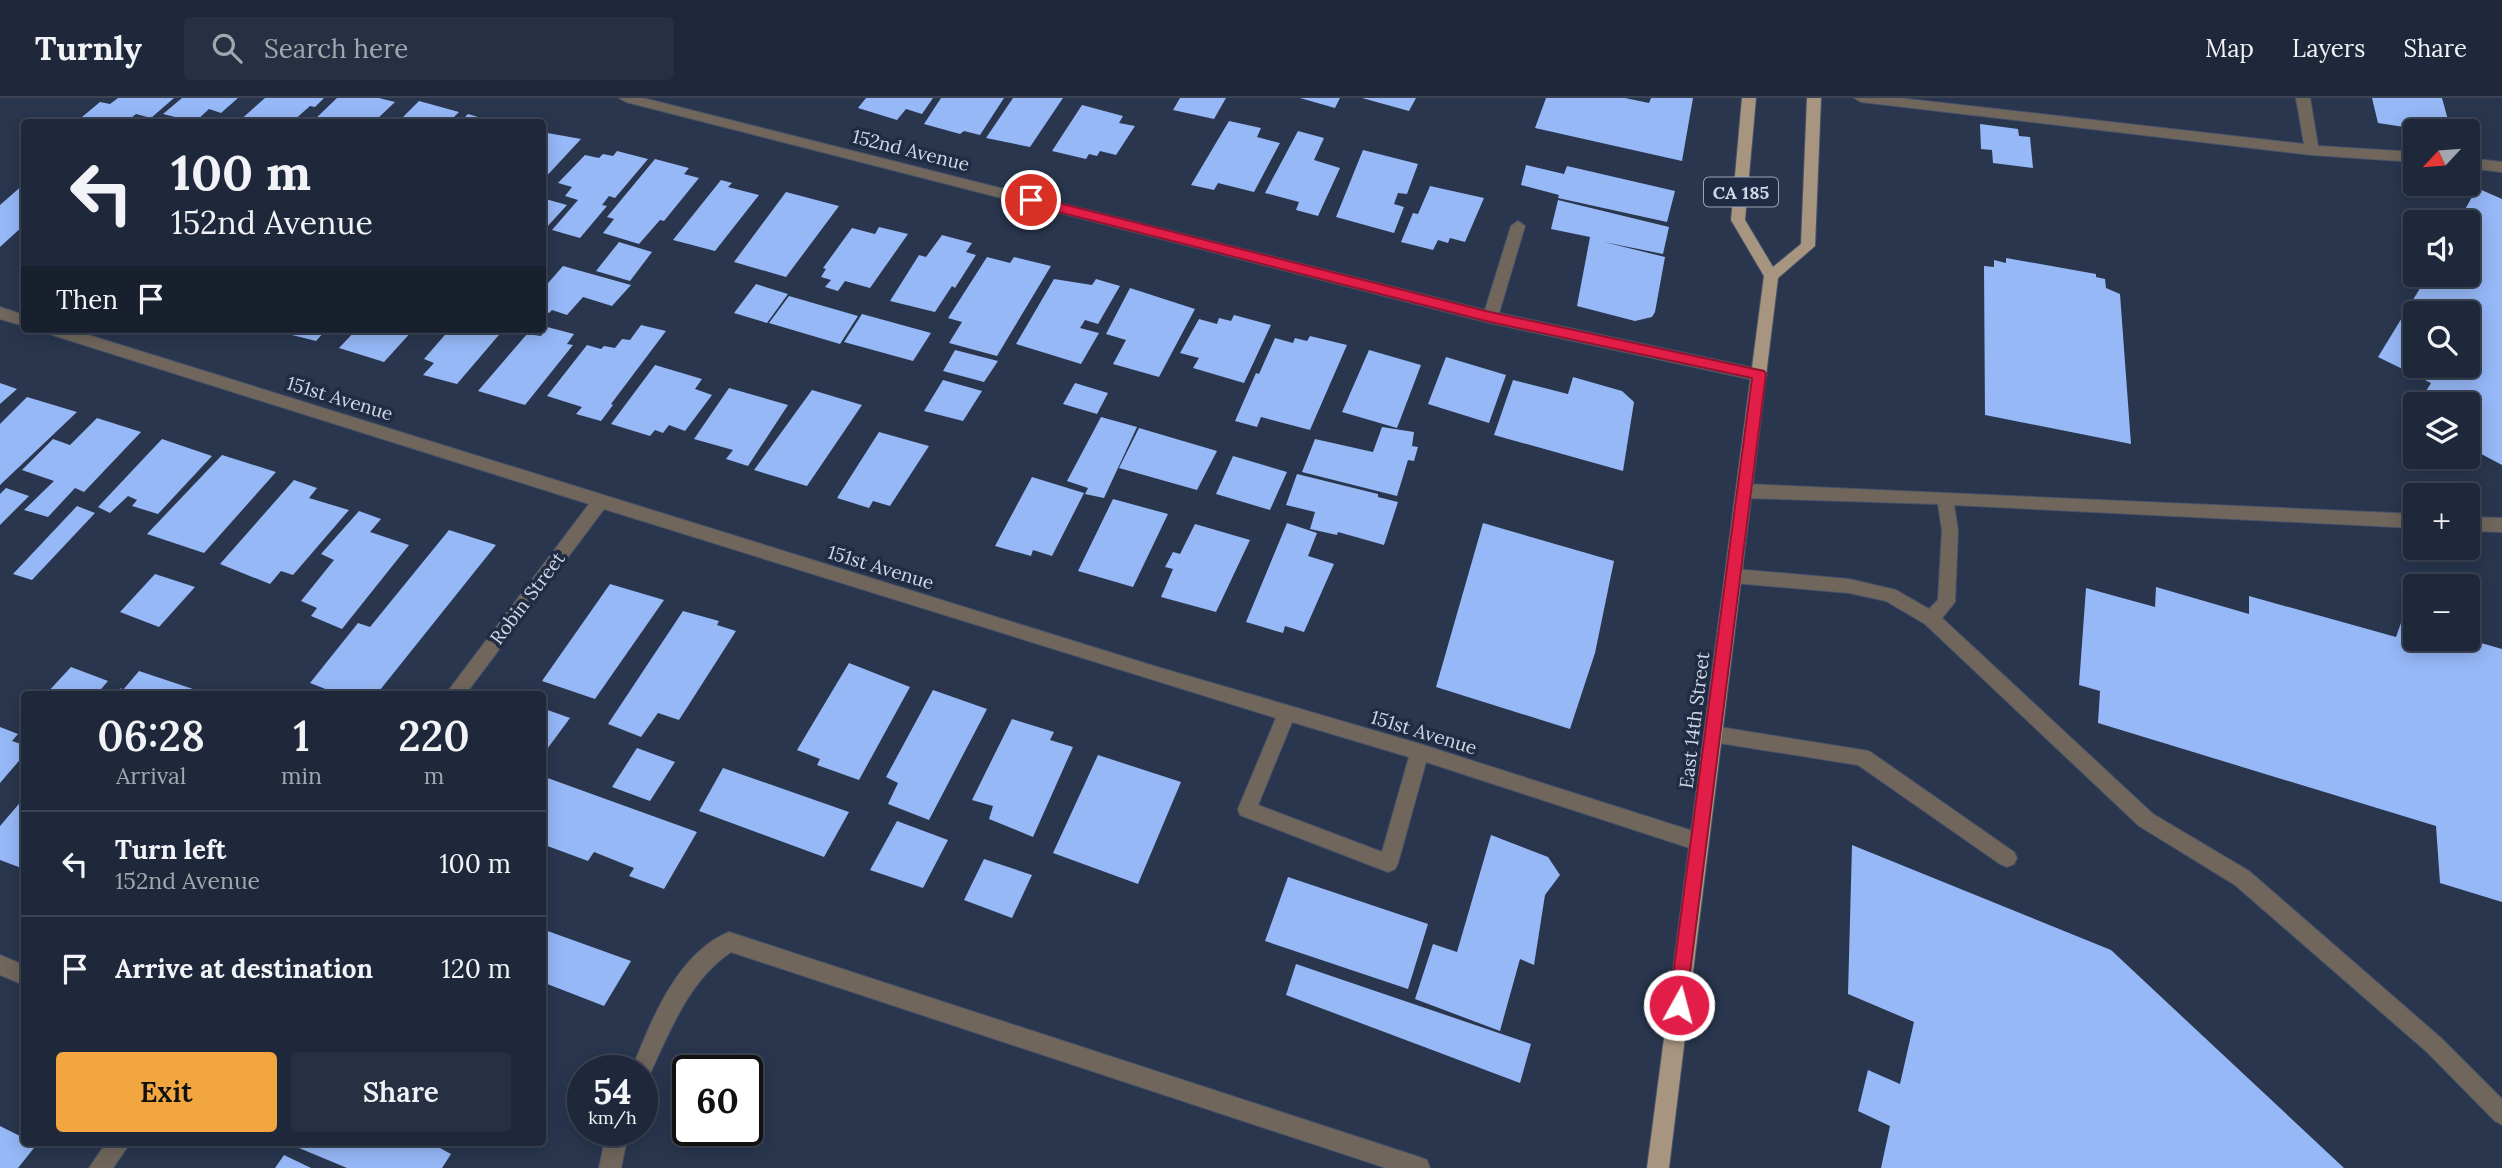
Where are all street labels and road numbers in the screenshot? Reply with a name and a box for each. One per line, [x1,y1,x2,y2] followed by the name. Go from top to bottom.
[850,124,972,176] street label: 152nd Avenue
[1704,178,1778,206] road number: CA 185
[284,370,396,426] street label: 151st Avenue
[825,539,937,595] street label: 151st Avenue
[484,546,570,649] street label: Robin Street
[1674,650,1714,790] street label: East 14th Street
[1368,704,1480,760] street label: 151st Avenue

